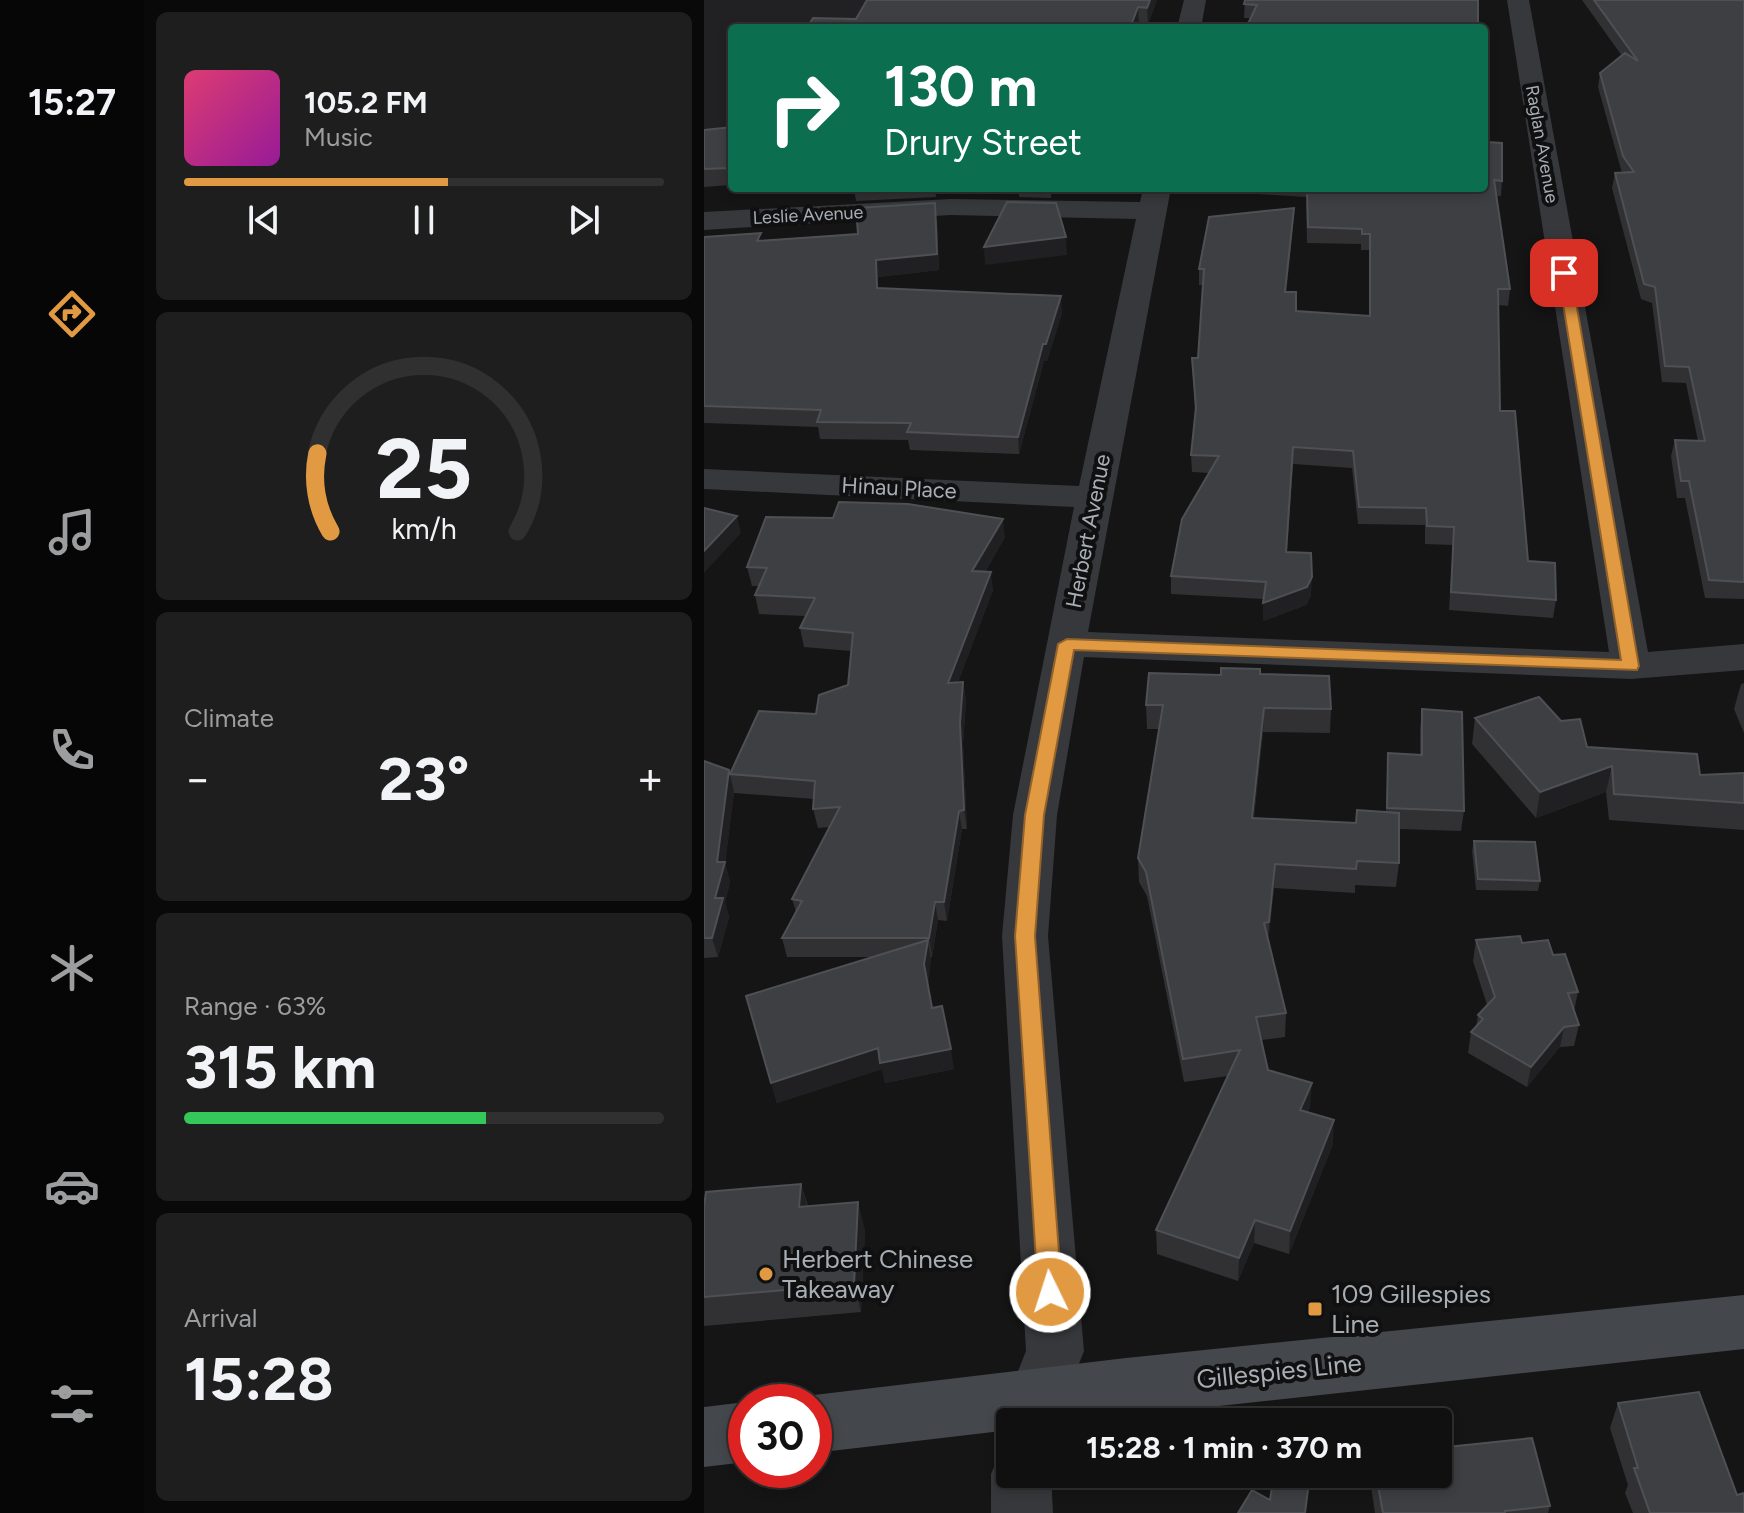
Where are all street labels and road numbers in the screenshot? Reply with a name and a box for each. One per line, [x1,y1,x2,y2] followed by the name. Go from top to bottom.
[1521,83,1563,205] street label: Raglan Avenue
[752,201,864,229] street label: Leslie Avenue
[1060,452,1116,610] street label: Herbert Avenue
[841,471,957,505] street label: Hinau Place
[1195,1346,1363,1396] street label: Gillespies Line

